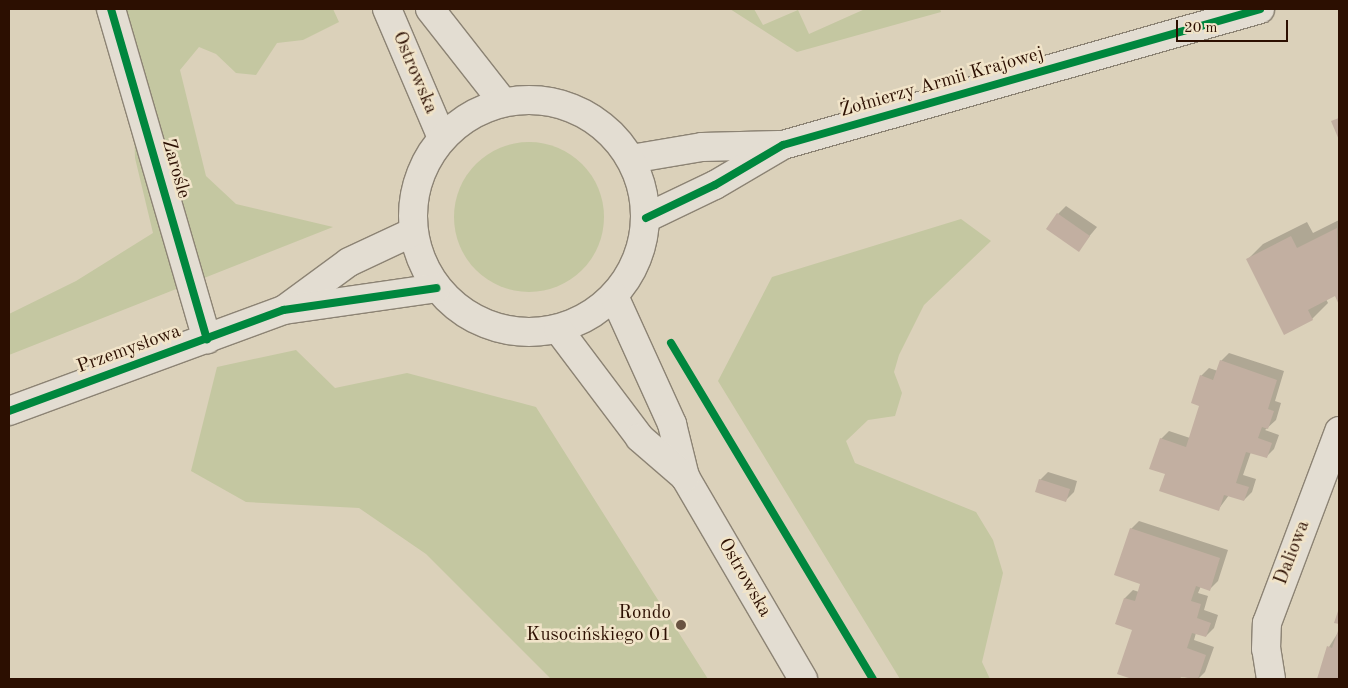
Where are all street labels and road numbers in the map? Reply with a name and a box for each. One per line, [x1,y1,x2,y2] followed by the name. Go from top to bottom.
[386,28,442,118] street label: Ostrowska
[837,43,1047,123] street label: Żołnierzy Armii Krajowej
[156,136,194,202] street label: Zarośle
[74,321,184,379] street label: Przemysłowa
[1270,518,1316,588] street label: Daliowa
[712,534,776,622] street label: Ostrowska

